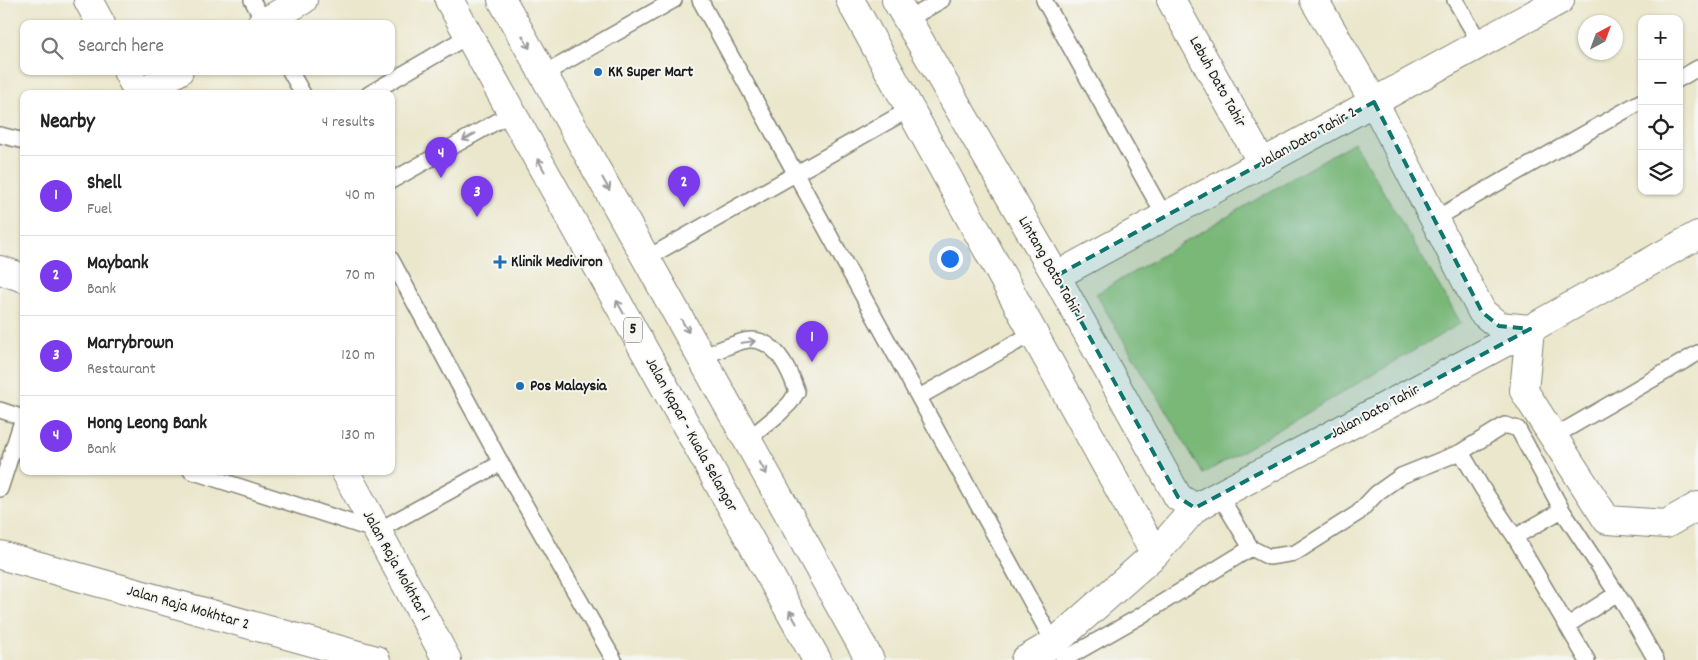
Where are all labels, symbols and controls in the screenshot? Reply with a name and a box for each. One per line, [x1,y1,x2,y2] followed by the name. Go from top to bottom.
[1578,15,1623,60] north arrow
[1638,15,1683,195] map controls
[1638,15,1683,60] button: +
[20,20,395,75] search box
[1182,32,1252,132] street label: Lebuh Dato Tahir
[38,34,66,62] icon: search
[78,34,164,61] text: Search here
[522,35,532,49] one-way arrow
[1638,60,1683,105] button: −
[608,61,693,84] place label: KK Super Mart
[592,66,604,78] marker: KK Super Mart
[1255,102,1361,174] street label: Jalan Dato Tahir 2
[1638,105,1683,150] button: locate
[40,108,95,138] text: Nearby
[322,111,375,134] text: 4 results
[462,132,477,142] one-way arrow
[425,137,457,178] pin: 4
[1638,150,1683,195] button: layers
[536,158,546,173] one-way arrow
[668,166,700,207] pin: 2
[87,171,122,198] text: Shell
[461,176,493,217] pin: 3
[601,177,611,191] one-way arrow
[54,184,58,207] text: 1
[345,184,375,207] text: 40 m
[87,198,112,221] text: Fuel
[1012,212,1090,326] street label: Lintang Dato Tahir 1
[937,246,963,272] your location
[87,251,148,278] text: Maybank
[511,251,603,274] place label: Klinik Mediviron
[493,255,507,269] marker: Klinik Mediviron
[53,264,60,287] text: 2
[345,264,375,287] text: 70 m
[87,278,116,301] text: Bank
[615,301,625,315] one-way arrow
[624,318,642,342] road number: 5
[680,319,690,333] one-way arrow
[796,321,828,362] pin: 1
[87,331,174,358] text: Marrybrown
[739,336,755,346] one-way arrow
[52,344,60,367] text: 3
[341,344,375,367] text: 120 m
[639,353,743,517] street label: Jalan Kapar - Kuala Selangor
[87,358,156,381] text: Restaurant
[530,375,608,398] place label: Pos Malaysia
[1326,379,1424,445] street label: Jalan Dato Tahir
[514,380,526,392] marker: Pos Malaysia
[87,411,207,438] text: Hong Leong Bank
[53,424,59,447] text: 4
[341,424,375,447] text: 130 m
[87,438,116,461] text: Bank
[759,461,769,475] one-way arrow
[356,507,436,625] street label: Jalan Raja Mokhtar 1
[124,579,252,637] street label: Jalan Raja Mokhtar 2
[788,610,798,625] one-way arrow

